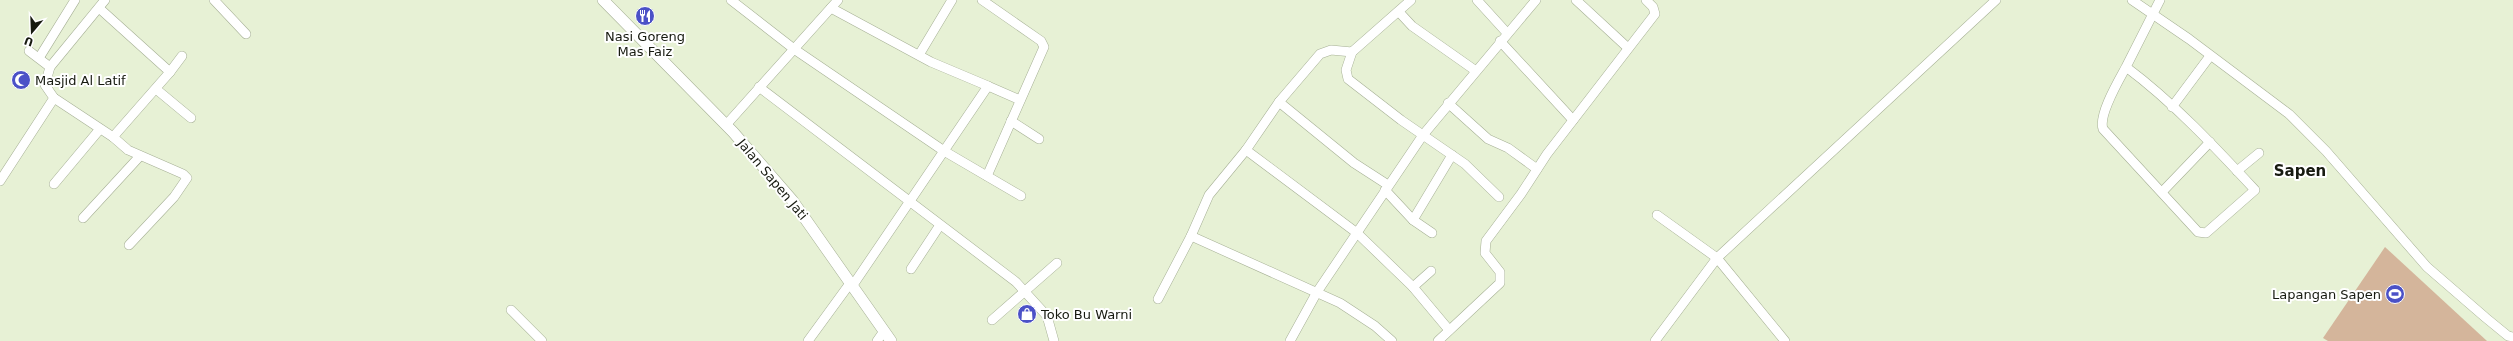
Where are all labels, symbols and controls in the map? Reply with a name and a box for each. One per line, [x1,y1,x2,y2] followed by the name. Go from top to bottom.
[634,5,656,27] restaurant icon: Nasi Goreng Mas Faiz
[12,12,52,52] north arrow
[605,29,685,59] place label: Nasi Goreng Mas Faiz
[23,33,35,49] text: U
[10,69,32,91] mosque icon: Masjid Al Latif
[35,73,126,88] place label: Masjid Al Latif
[734,135,811,223] street label: Jalan Sapen Jati
[2274,162,2326,180] district label: Sapen
[2384,283,2406,305] sports icon: Lapangan Sapen
[2272,287,2381,302] place label: Lapangan Sapen
[1016,303,1038,325] shop icon: Toko Bu Warni
[1040,307,1132,322] place label: Toko Bu Warni

